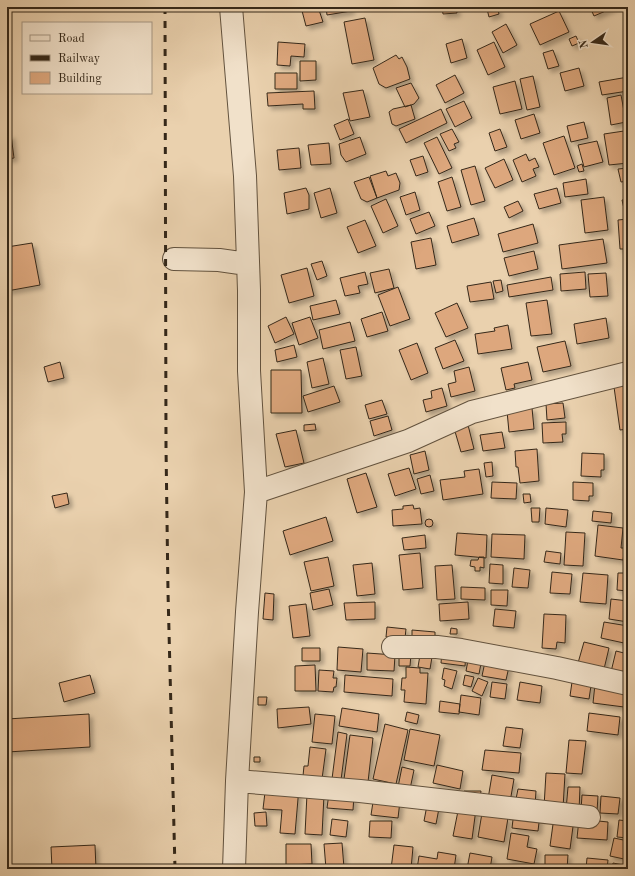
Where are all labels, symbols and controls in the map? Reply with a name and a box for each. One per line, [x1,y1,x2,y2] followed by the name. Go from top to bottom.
[22,22,152,94] legend
[573,22,613,62] north arrow
[58,33,85,45] text: Road
[578,38,591,49] text: N
[58,53,101,65] text: Railway
[58,73,102,85] text: Building

